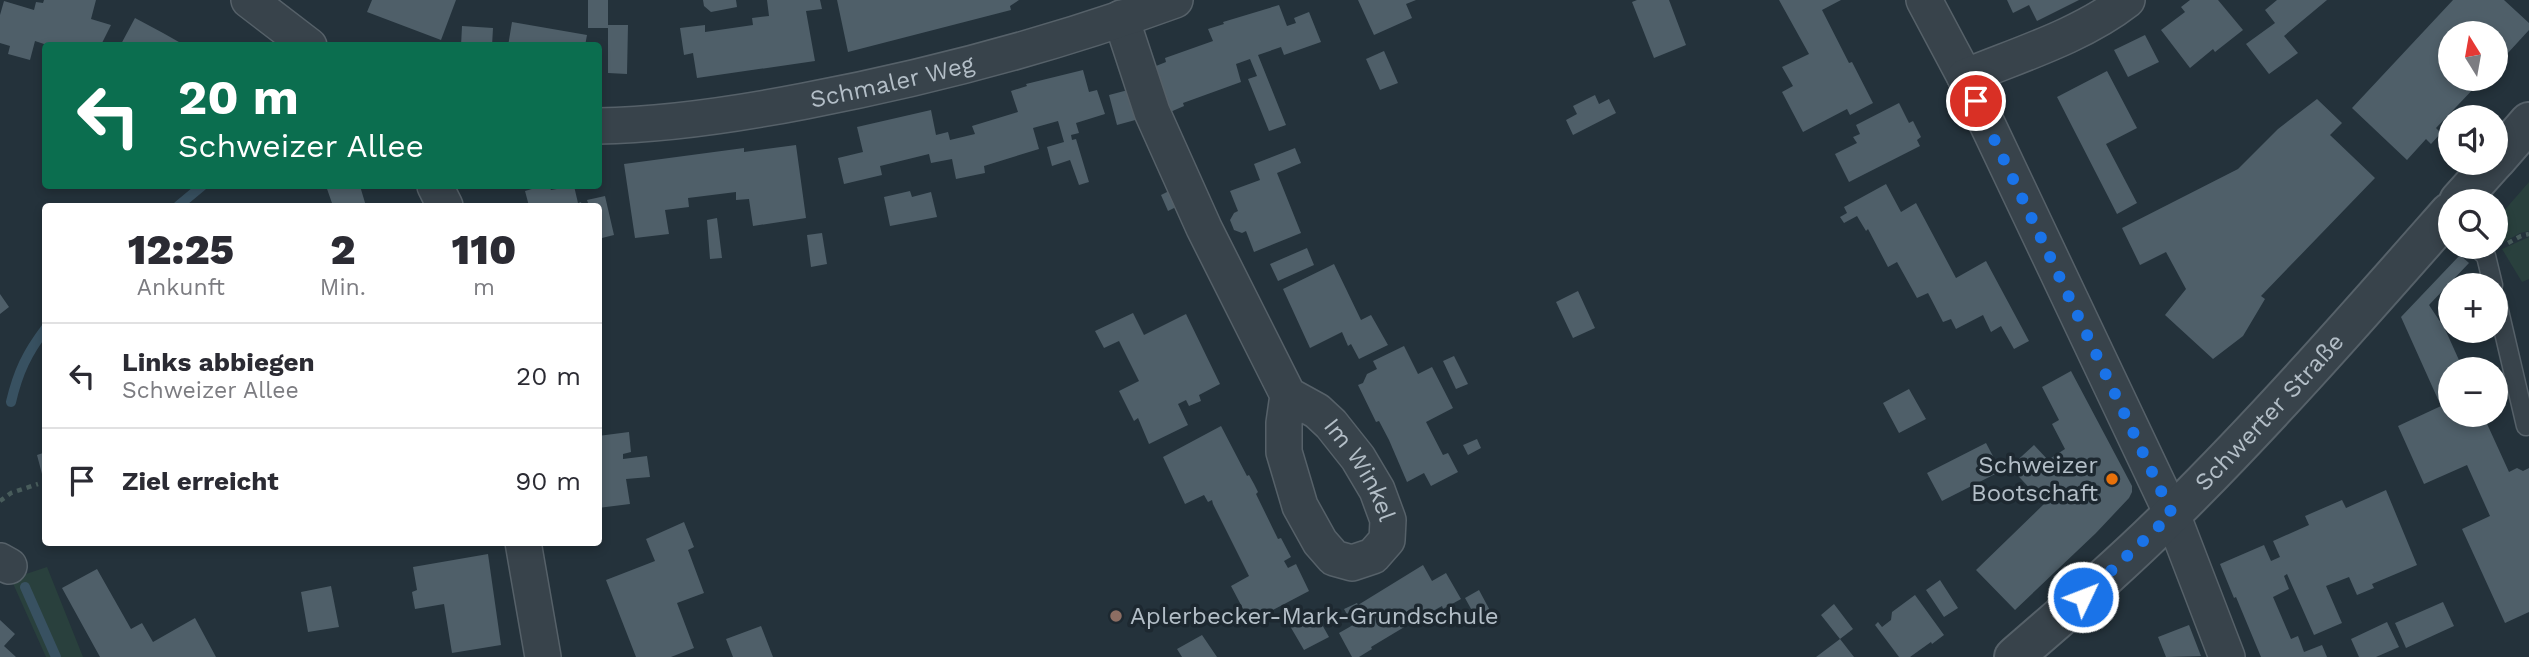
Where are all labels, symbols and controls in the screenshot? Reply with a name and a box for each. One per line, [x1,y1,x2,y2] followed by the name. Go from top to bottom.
[2438,21,2508,91] north arrow
[2438,21,2508,427] map controls
[808,49,977,114] street label: Schmaler Weg
[178,68,299,126] text: 20 m
[63,70,154,161] icon: left
[1946,71,2006,131] pin
[1957,82,1995,120] icon: arrive
[2438,105,2508,175] button: sound
[178,127,424,165] text: Schweizer Allee
[2438,189,2508,259] button: search
[128,225,234,274] text: 12:25
[330,225,355,274] text: 2
[452,225,516,274] text: 110
[2438,273,2508,343] button: +
[137,274,225,301] text: Ankunft
[320,274,366,301] text: Min.
[473,274,495,301] text: m
[2189,328,2349,497] street label: Schwerter Straße
[122,347,315,377] text: Links abbiegen
[63,357,101,395] icon: left
[2438,357,2508,427] button: −
[516,361,581,391] text: 20 m
[122,377,299,404] text: Schweizer Allee
[1318,413,1401,526] street label: Im Winkel
[1971,451,2098,507] place label: Schweizer Bootschaft
[63,462,101,500] icon: arrive
[122,466,279,496] text: Ziel erreicht
[515,466,581,496] text: 90 m
[2104,471,2120,487] marker: Schweizer Bootschaft
[2046,560,2120,634] position arrow
[1130,602,1499,630] place label: Aplerbecker-Mark-Grundschule
[1108,608,1124,624] marker: Aplerbecker-Mark-Grundschule

